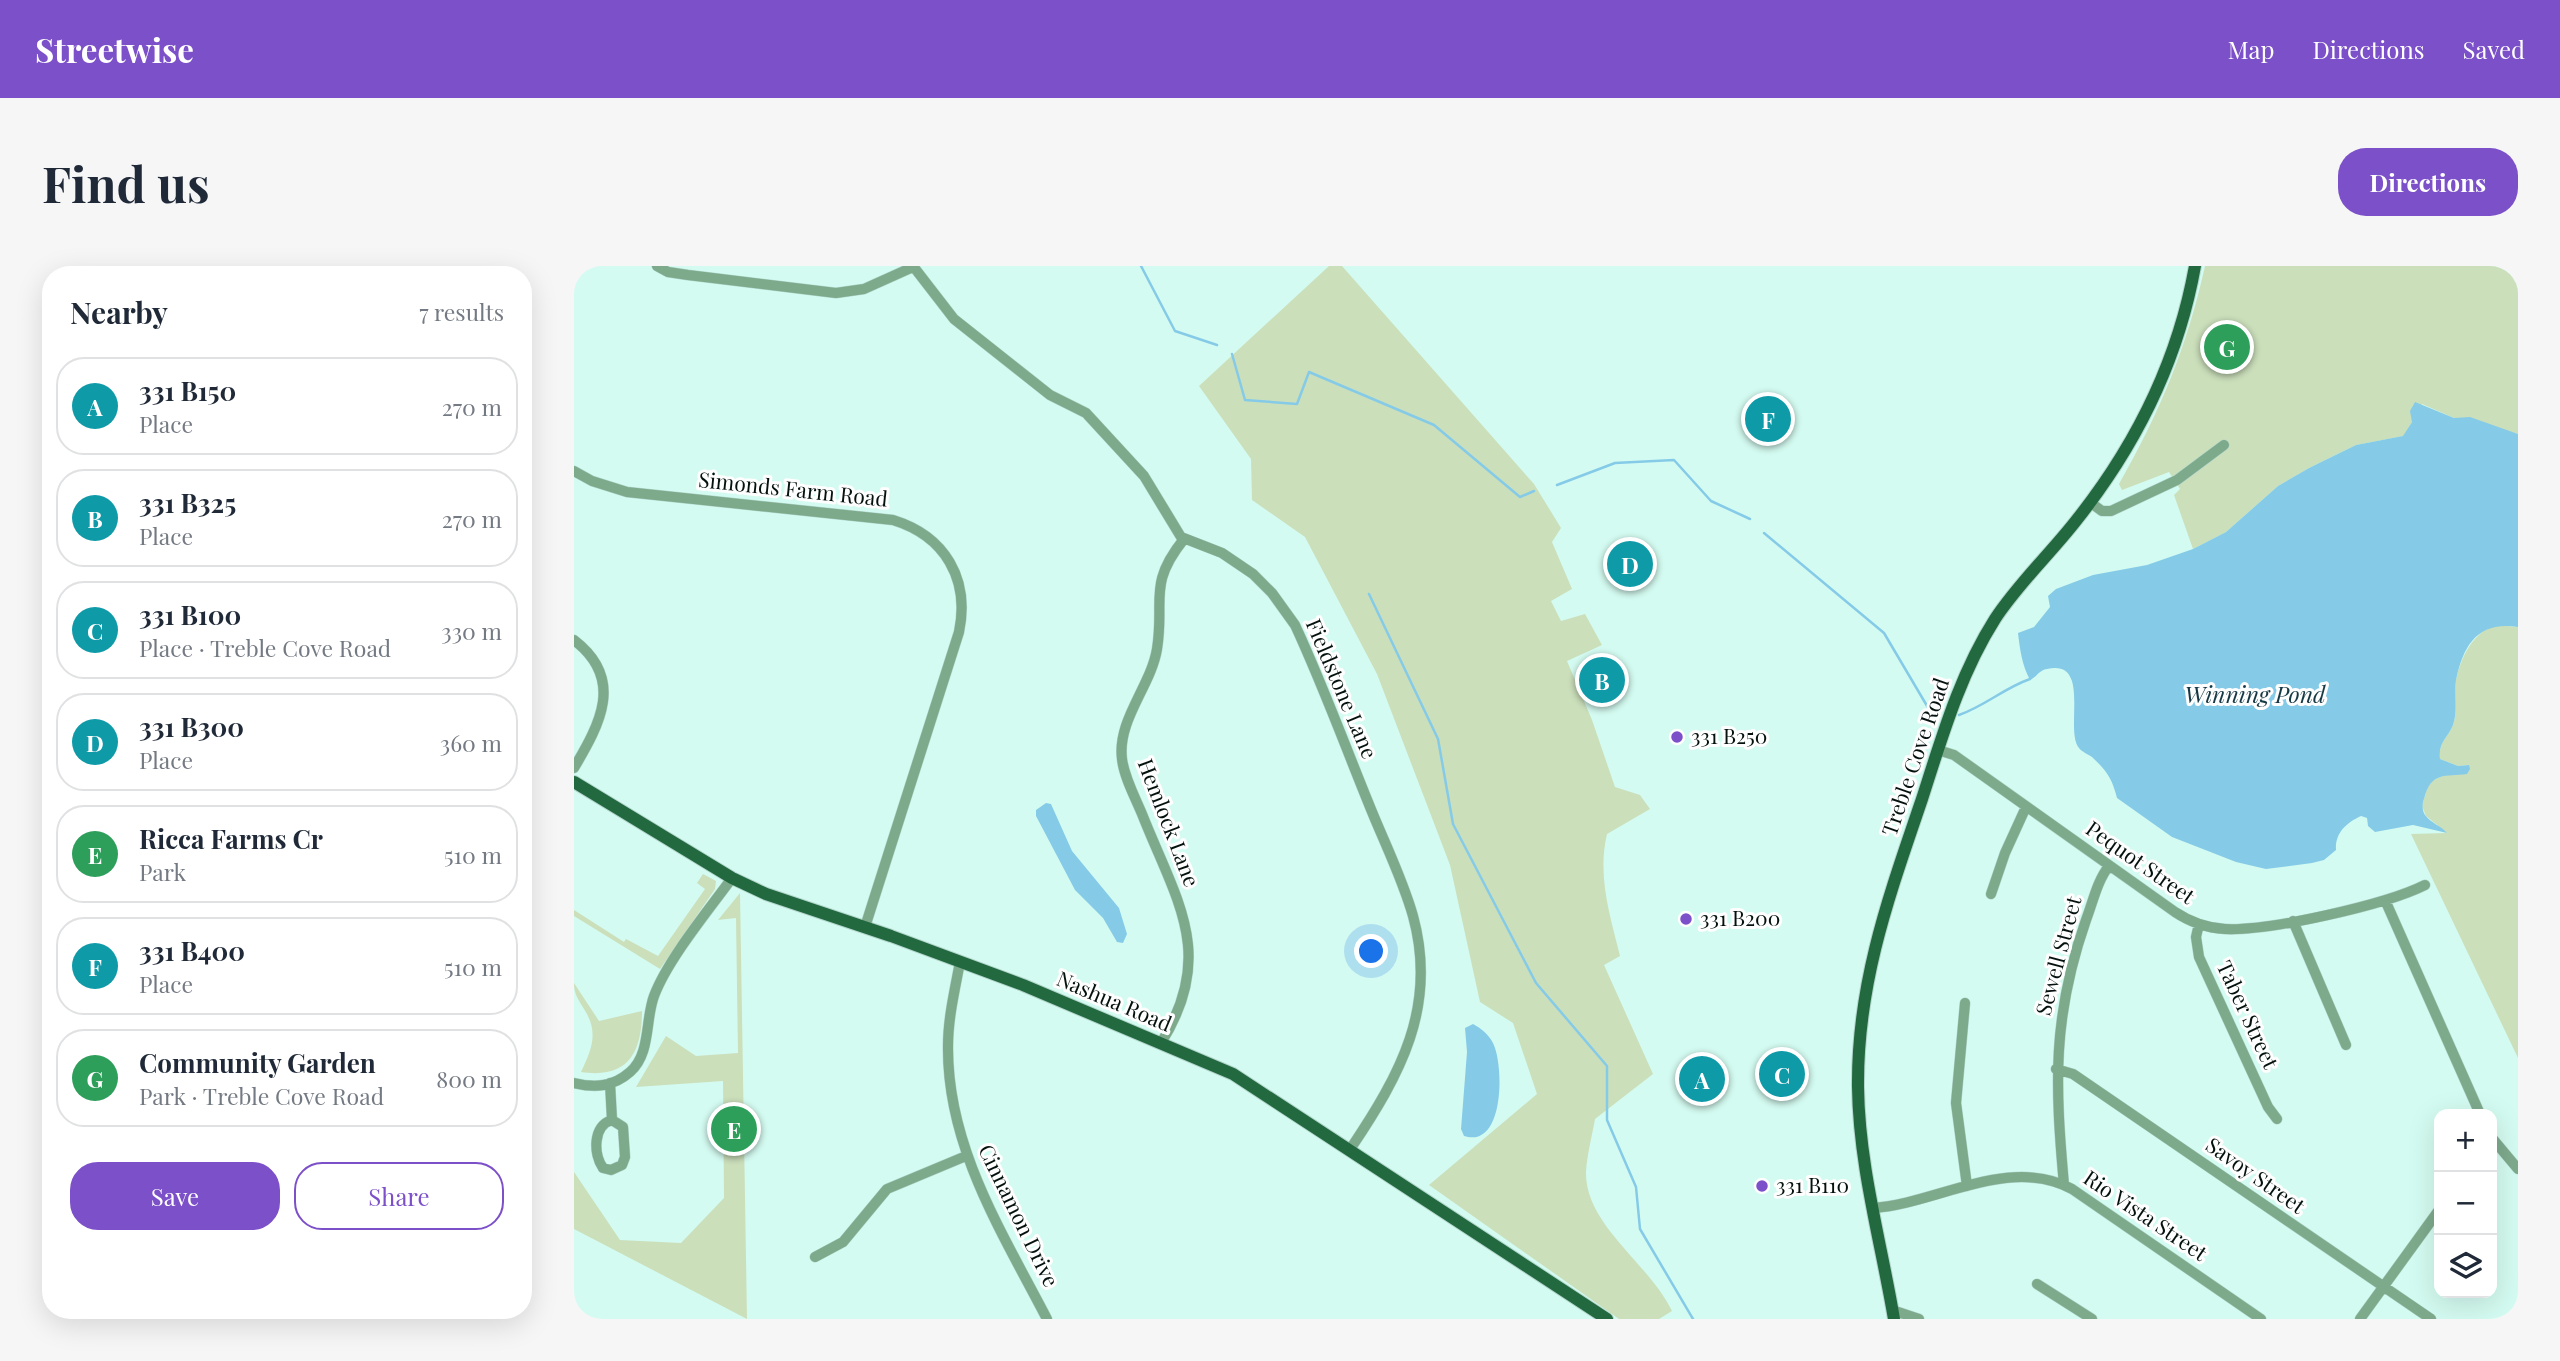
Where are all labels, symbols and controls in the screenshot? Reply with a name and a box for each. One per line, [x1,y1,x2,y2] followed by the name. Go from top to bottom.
[35,27,194,71] text: Streetwise
[2228,33,2274,65] text: Map
[2312,33,2425,65] text: Directions
[2463,33,2525,65] text: Saved
[2338,148,2518,216] button: Directions
[42,150,210,215] text: Find us
[70,292,168,332] text: Nearby
[419,296,504,327] text: 7 results
[2204,321,2250,373] pin: G
[139,373,236,408] text: 331 B150
[87,391,103,422] text: A
[442,391,502,422] text: 270 m
[1745,393,1791,445] pin: F
[139,408,193,439] text: Place
[697,464,889,512] street label: Simonds Farm Road
[139,485,236,520] text: 331 B325
[87,503,103,534] text: B
[442,503,502,534] text: 270 m
[139,520,193,551] text: Place
[1607,538,1653,590] pin: D
[139,597,241,632] text: 331 B100
[1301,614,1385,762] street label: Fieldstone Lane
[87,615,103,646] text: C
[441,615,502,646] text: 330 m
[139,632,391,663] text: Place · Treble Cove Road
[1579,654,1625,706] pin: B
[1874,674,1954,839] street label: Treble Cove Road
[2184,678,2326,709] water label: Winning Pond
[139,709,244,744] text: 331 B300
[1691,721,1767,749] place label: 331 B250
[86,727,104,758] text: D
[440,727,502,758] text: 360 m
[1669,729,1685,745] marker: 331 B250
[139,744,193,775] text: Place
[1133,754,1207,890] street label: Hemlock Lane
[2081,813,2202,910] street label: Pequot Street
[139,821,323,856] text: Ricca Farms Cr
[88,839,102,870] text: E
[444,839,502,870] text: 510 m
[139,856,186,887] text: Park
[2028,892,2087,1018] street label: Sewell Street
[1700,903,1780,931] place label: 331 B200
[1678,911,1694,927] marker: 331 B200
[139,933,245,968] text: 331 B400
[1354,934,1388,968] your location
[88,951,102,982] text: F
[444,951,502,982] text: 510 m
[2212,956,2286,1073] street label: Taber Street
[1053,963,1176,1037] street label: Nashua Road
[139,968,193,999] text: Place
[139,1045,376,1080] text: Community Garden
[1759,1048,1805,1100] pin: C
[1679,1053,1725,1105] pin: A
[87,1063,103,1094] text: G
[436,1063,502,1094] text: 800 m
[139,1080,384,1111] text: Park · Treble Cove Road
[711,1103,757,1155] pin: E
[2434,1109,2497,1298] map controls
[2434,1109,2497,1172] button: +
[2201,1130,2312,1219] street label: Savoy Street
[973,1139,1066,1291] street label: Cinnamon Drive
[70,1162,280,1230] button: Save
[294,1162,504,1230] button: Share
[2079,1163,2214,1266] street label: Rio Vista Street
[1776,1170,1849,1198] place label: 331 B110
[2434,1172,2497,1235] button: −
[1754,1178,1770,1194] marker: 331 B110
[2434,1235,2497,1298] button: layers

